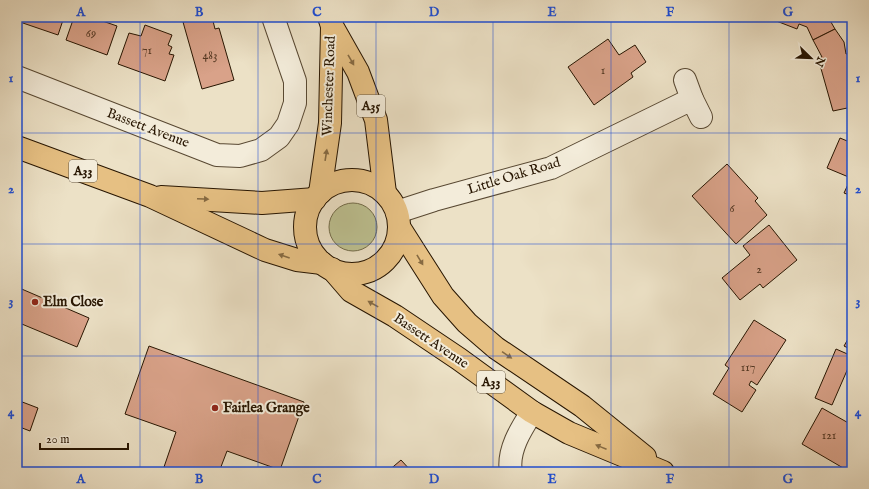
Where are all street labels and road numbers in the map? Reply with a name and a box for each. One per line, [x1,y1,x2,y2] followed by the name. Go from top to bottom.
[318,35,340,136] street label: Winchester Road
[357,95,385,117] road number: A35
[104,104,192,152] street label: Bassett Avenue
[465,153,563,199] street label: Little Oak Road
[69,160,97,182] road number: A33
[390,309,473,373] street label: Bassett Avenue
[477,371,505,393] road number: A33

